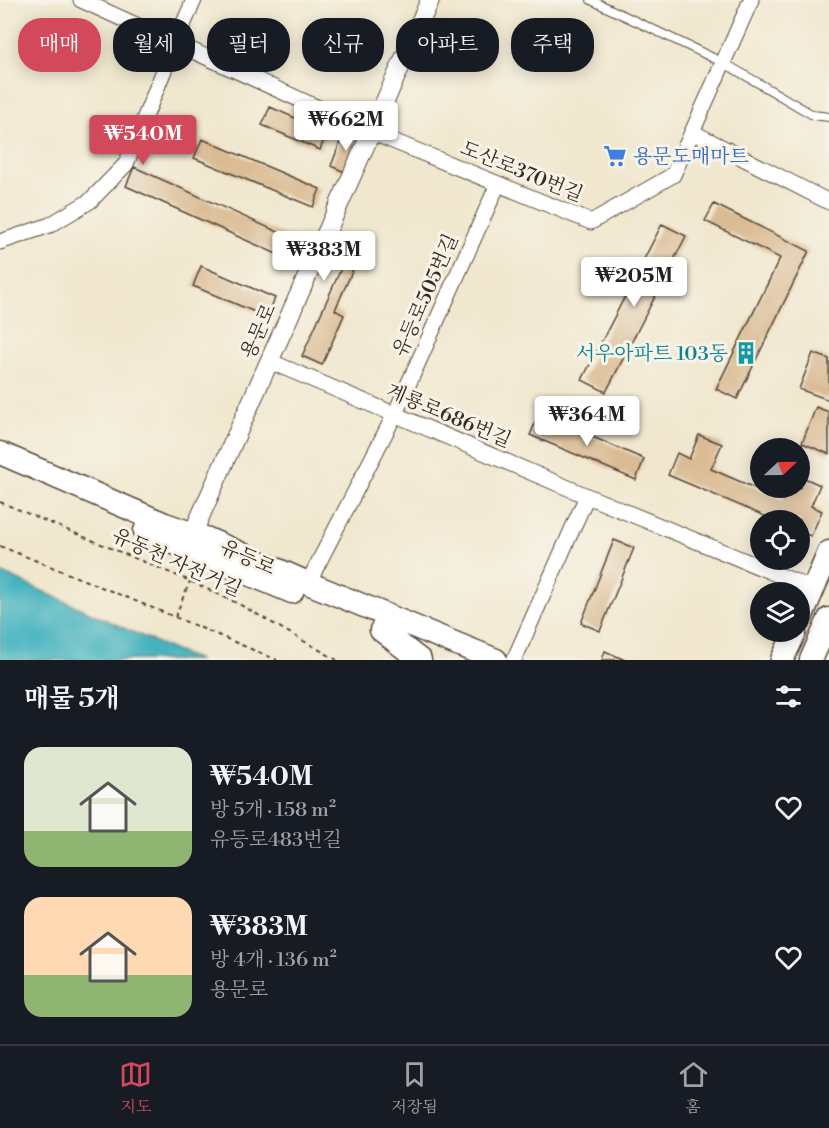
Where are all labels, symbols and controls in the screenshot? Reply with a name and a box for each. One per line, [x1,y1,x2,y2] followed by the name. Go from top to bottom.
[18,18,101,72] chip: 매매
[113,18,195,72] chip: 월세
[207,18,290,72] chip: 필터
[302,18,384,72] chip: 신규
[396,18,499,72] chip: 아파트
[511,18,594,72] chip: 주택
[304,101,388,152] pin: ₩662M
[308,108,384,133] text: ₩662M
[101,115,185,166] pin: ₩540M
[103,122,183,147] text: ₩540M
[456,136,586,208] street label: 도산로370번길
[602,143,628,169] supermarket icon: 용문도매마트
[633,145,749,170] place label: 용문도매마트
[388,230,465,361] street label: 유등로505번길
[282,231,366,282] pin: ₩383M
[286,238,362,263] text: ₩383M
[592,257,676,308] pin: ₩205M
[595,264,673,289] text: ₩205M
[236,300,283,363] street label: 용문로
[733,340,759,366] building icon: 서우아파트 103동
[576,342,728,367] place label: 서우아파트 103동
[382,379,515,454] street label: 계룡로686번길
[545,396,629,447] pin: ₩364M
[549,403,625,428] text: ₩364M
[750,438,810,498] north arrow
[750,438,810,642] map controls
[750,510,810,570] button: locate
[108,524,245,603] street label: 유동천 자전거길
[216,535,279,582] street label: 유등로
[750,582,810,642] button: layers
[772,680,805,713] icon: filters
[24,683,120,715] text: 매물 5개
[210,761,313,793] text: ₩540M
[72,771,144,843] icon: home
[772,791,805,824] icon: heart
[210,798,336,823] text: 방 5개 · 158 m²
[210,828,342,853] text: 유등로483번길
[210,911,308,943] text: ₩383M
[72,921,144,993] icon: home
[772,941,805,974] icon: heart
[210,948,337,973] text: 방 4개 · 136 m²
[210,978,268,1003] text: 용문로
[119,1058,152,1117] tab: 지도
[391,1058,438,1117] tab: 저장됨
[677,1058,710,1117] tab: 홈

